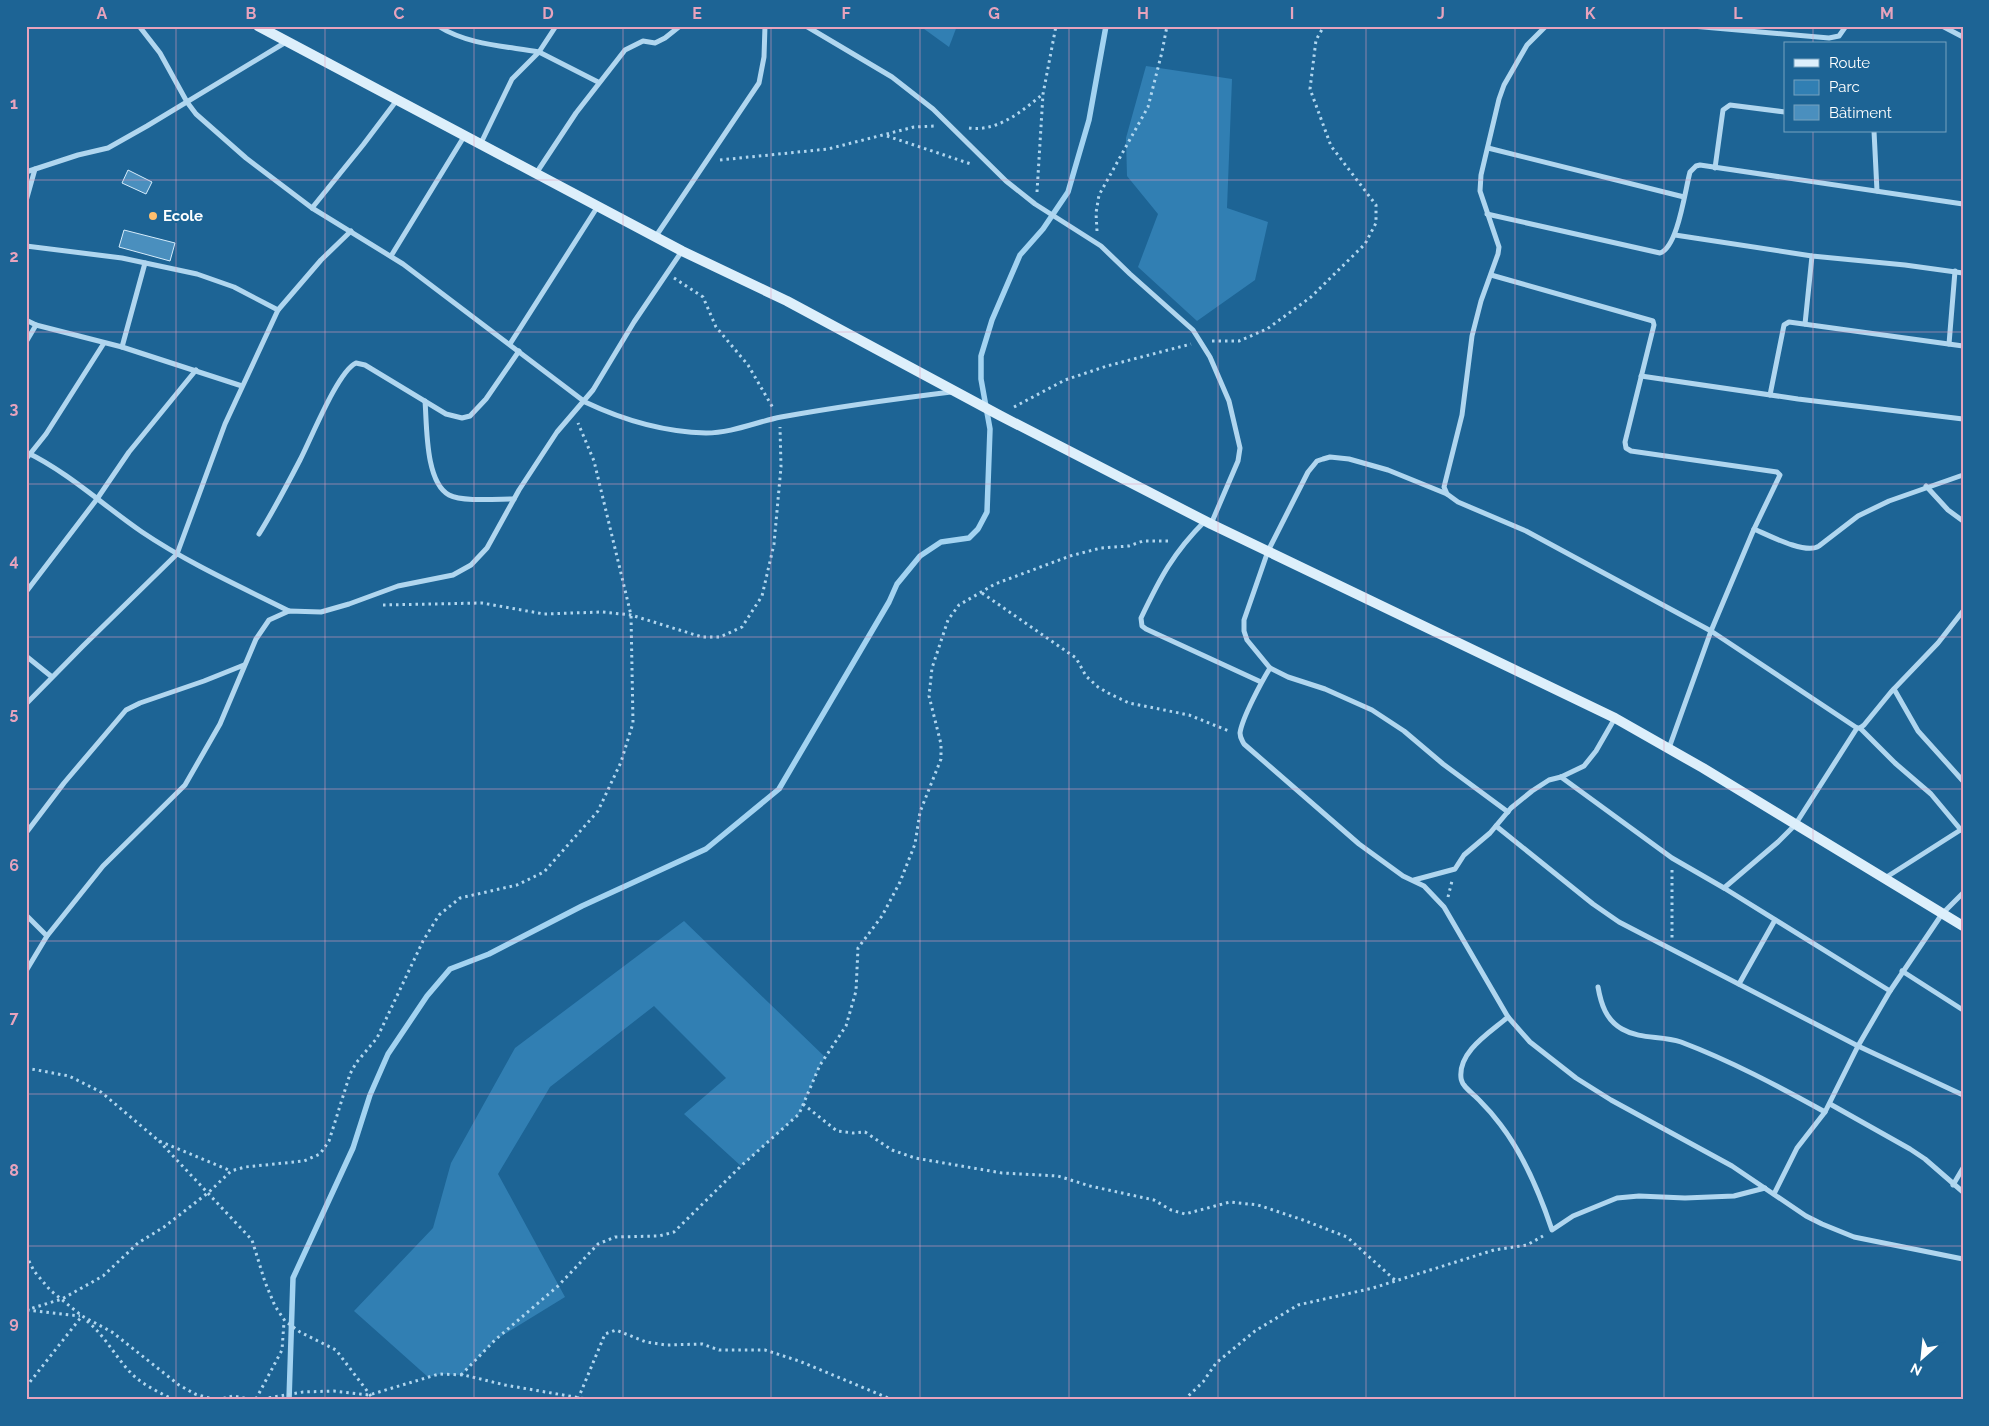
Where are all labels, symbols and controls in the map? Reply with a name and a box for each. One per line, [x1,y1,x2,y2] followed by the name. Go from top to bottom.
[97,4,108,23] text: A
[246,4,257,23] text: B
[394,4,405,23] text: C
[542,4,554,23] text: D
[692,4,702,23] text: E
[841,4,851,23] text: F
[988,4,1000,23] text: G
[1137,4,1149,23] text: H
[1290,4,1294,23] text: I
[1437,4,1445,23] text: J
[1585,4,1596,23] text: K
[1733,4,1743,23] text: L
[1880,4,1894,23] text: M
[1784,42,1946,132] legend
[1829,54,1870,72] text: Route
[1829,78,1860,96] text: Parc
[10,94,18,113] text: 1
[1829,104,1892,122] text: Bâtiment
[163,207,203,225] place label: Ecole
[147,210,159,222] marker: Ecole
[9,247,19,266] text: 2
[10,399,19,418] text: 3
[9,551,19,570] text: 4
[10,704,19,723] text: 5
[9,856,19,875] text: 6
[10,1008,19,1027] text: 7
[9,1161,19,1180] text: 8
[9,1313,19,1332] text: 9
[1896,1334,1946,1384] north arrow
[1908,1360,1924,1379] text: N

